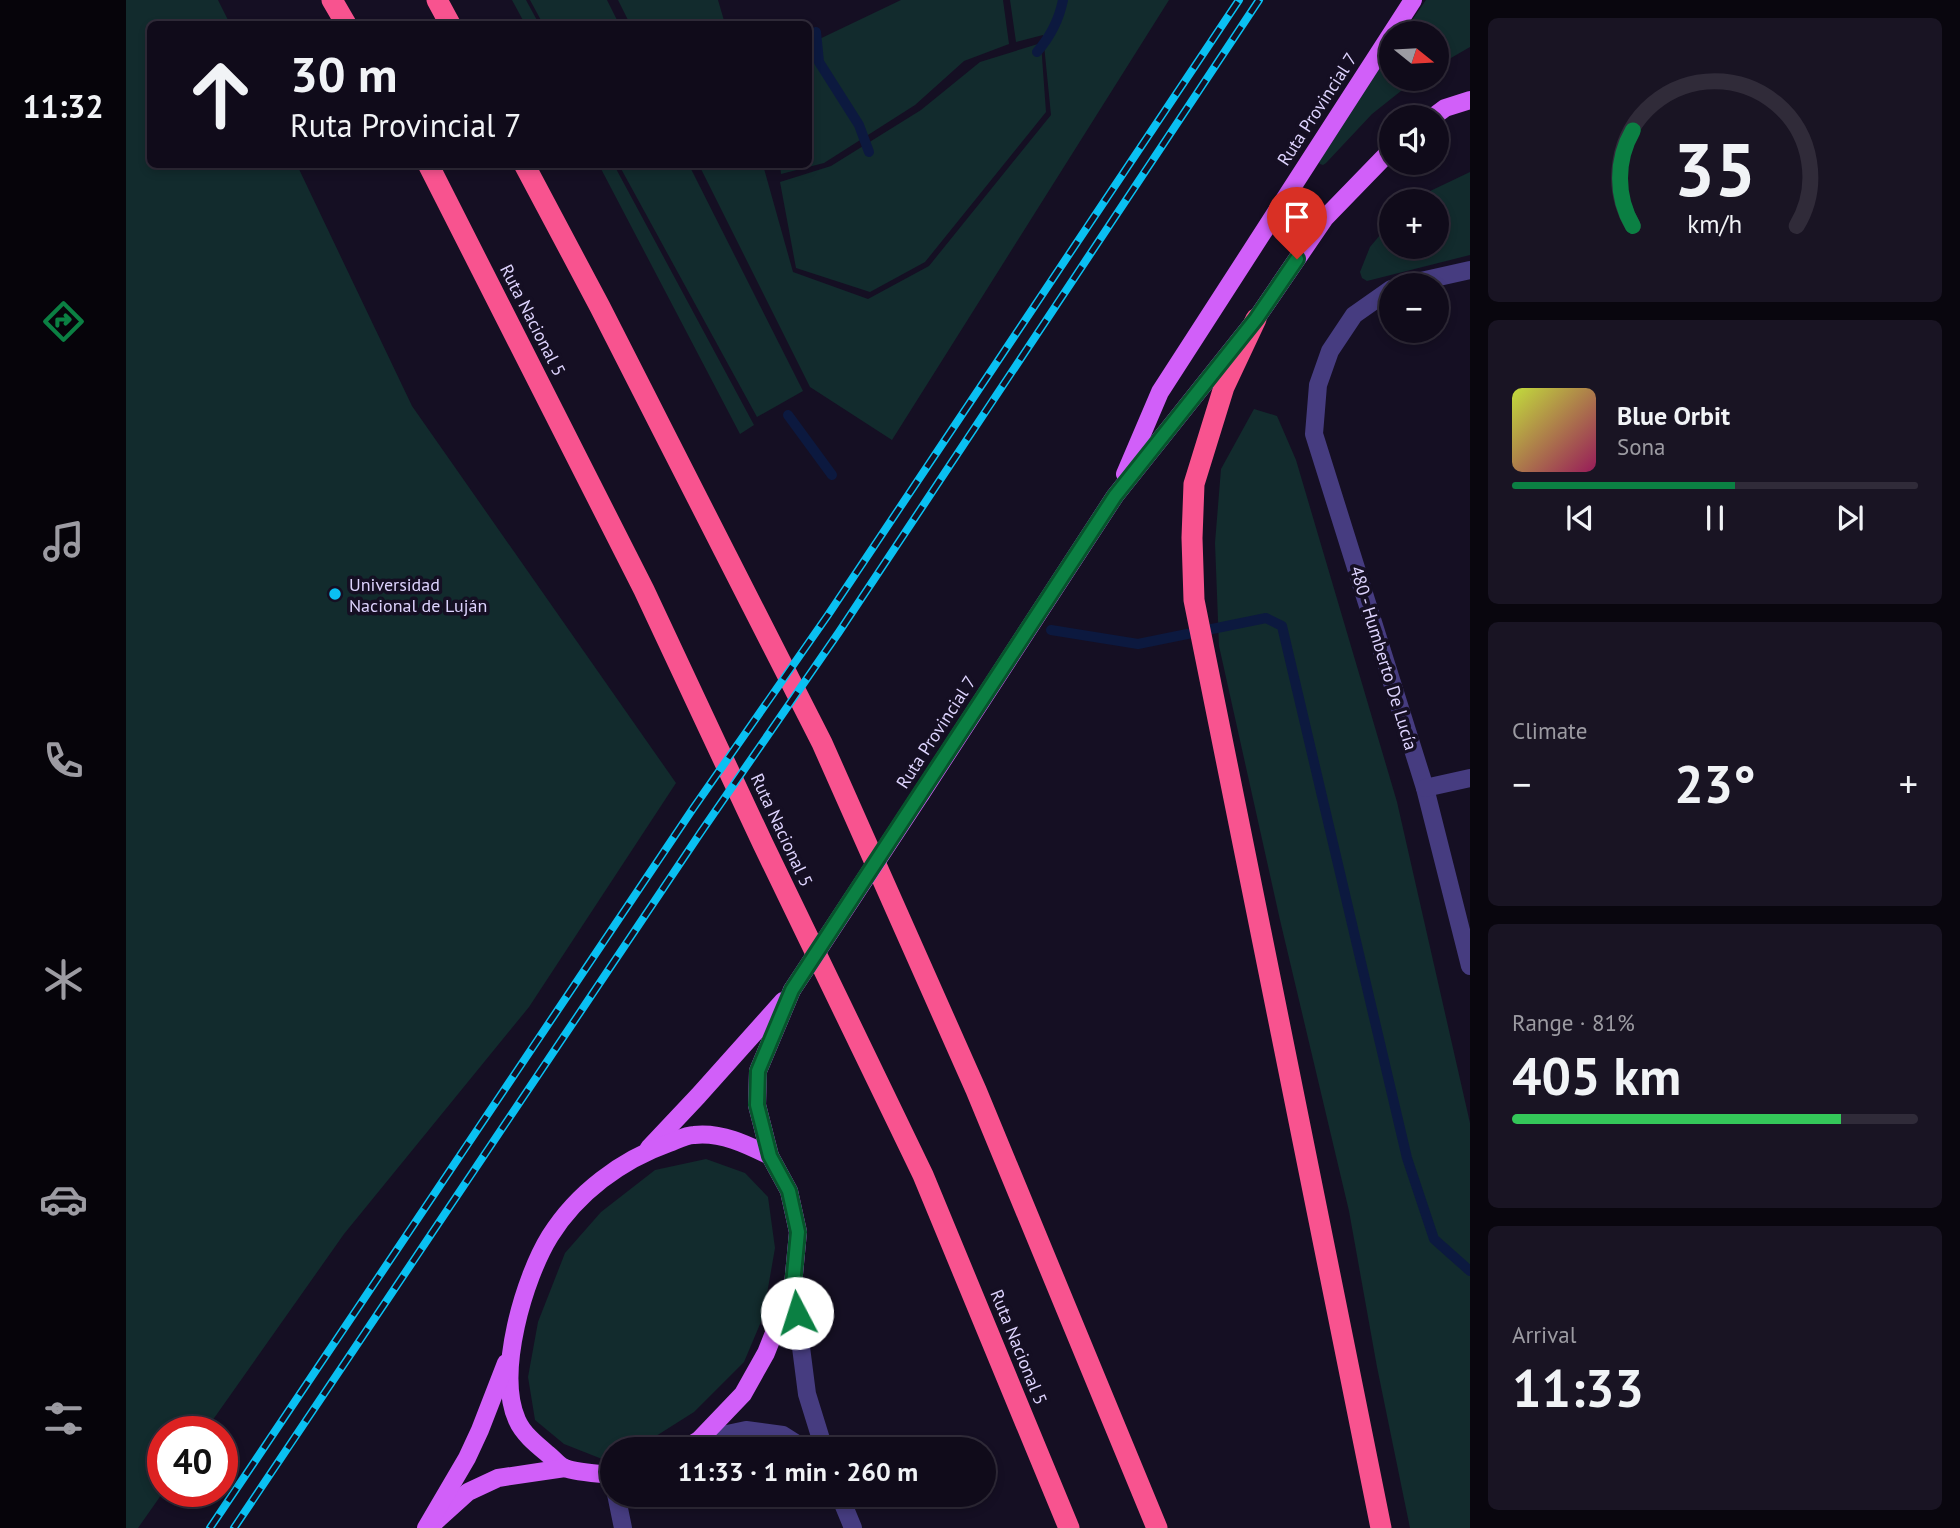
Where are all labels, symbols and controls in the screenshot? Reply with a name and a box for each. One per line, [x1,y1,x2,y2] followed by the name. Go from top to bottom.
[1379,21,1449,91] north arrow
[1379,21,1449,343] map controls
[290,42,397,106] text: 30 m
[1272,48,1362,170] street label: Ruta Provincial 7
[175,49,266,140] icon: ahead
[22,85,104,127] text: 11:32
[290,104,521,146] text: Ruta Provincial 7
[1379,105,1449,175] button: sound
[1674,122,1756,216] text: 35
[1267,187,1327,259] pin
[1379,189,1449,259] button: +
[1278,198,1316,236] icon: arrive
[1688,208,1742,240] text: km/h
[495,260,571,380] street label: Ruta Nacional 5
[1379,273,1449,343] button: −
[39,297,88,346] icon: directions
[1617,399,1730,432] text: Blue Orbit
[1617,432,1666,461] text: Sona
[1561,499,1599,537] icon: previous
[1696,499,1734,537] icon: pause
[1831,499,1869,537] icon: next
[39,517,88,566] icon: music
[1345,563,1423,753] street label: 480 - Humberto De Lucía
[349,573,487,617] place label: Universidad Nacional de Luján
[327,586,343,602] marker: Universidad Nacional de Luján
[891,671,981,793] street label: Ruta Provincial 7
[1512,716,1587,745] text: Climate
[39,736,88,785] icon: phone
[1674,750,1756,817] text: 23°
[1512,759,1531,808] text: −
[1899,759,1918,808] text: +
[746,770,818,890] street label: Ruta Nacional 5
[39,955,88,1004] icon: climate
[1512,1008,1635,1037] text: Range · 81%
[1512,1042,1681,1109] text: 405 km
[39,1175,88,1224] icon: car
[760,1276,834,1350] position arrow
[985,1286,1053,1408] street label: Ruta Nacional 5
[1512,1320,1576,1349] text: Arrival
[1512,1354,1644,1421] text: 11:33
[39,1394,88,1443] icon: filters
[147,1416,238,1507] speed limit sign: 40
[678,1455,918,1488] text: 11:33 · 1 min · 260 m

